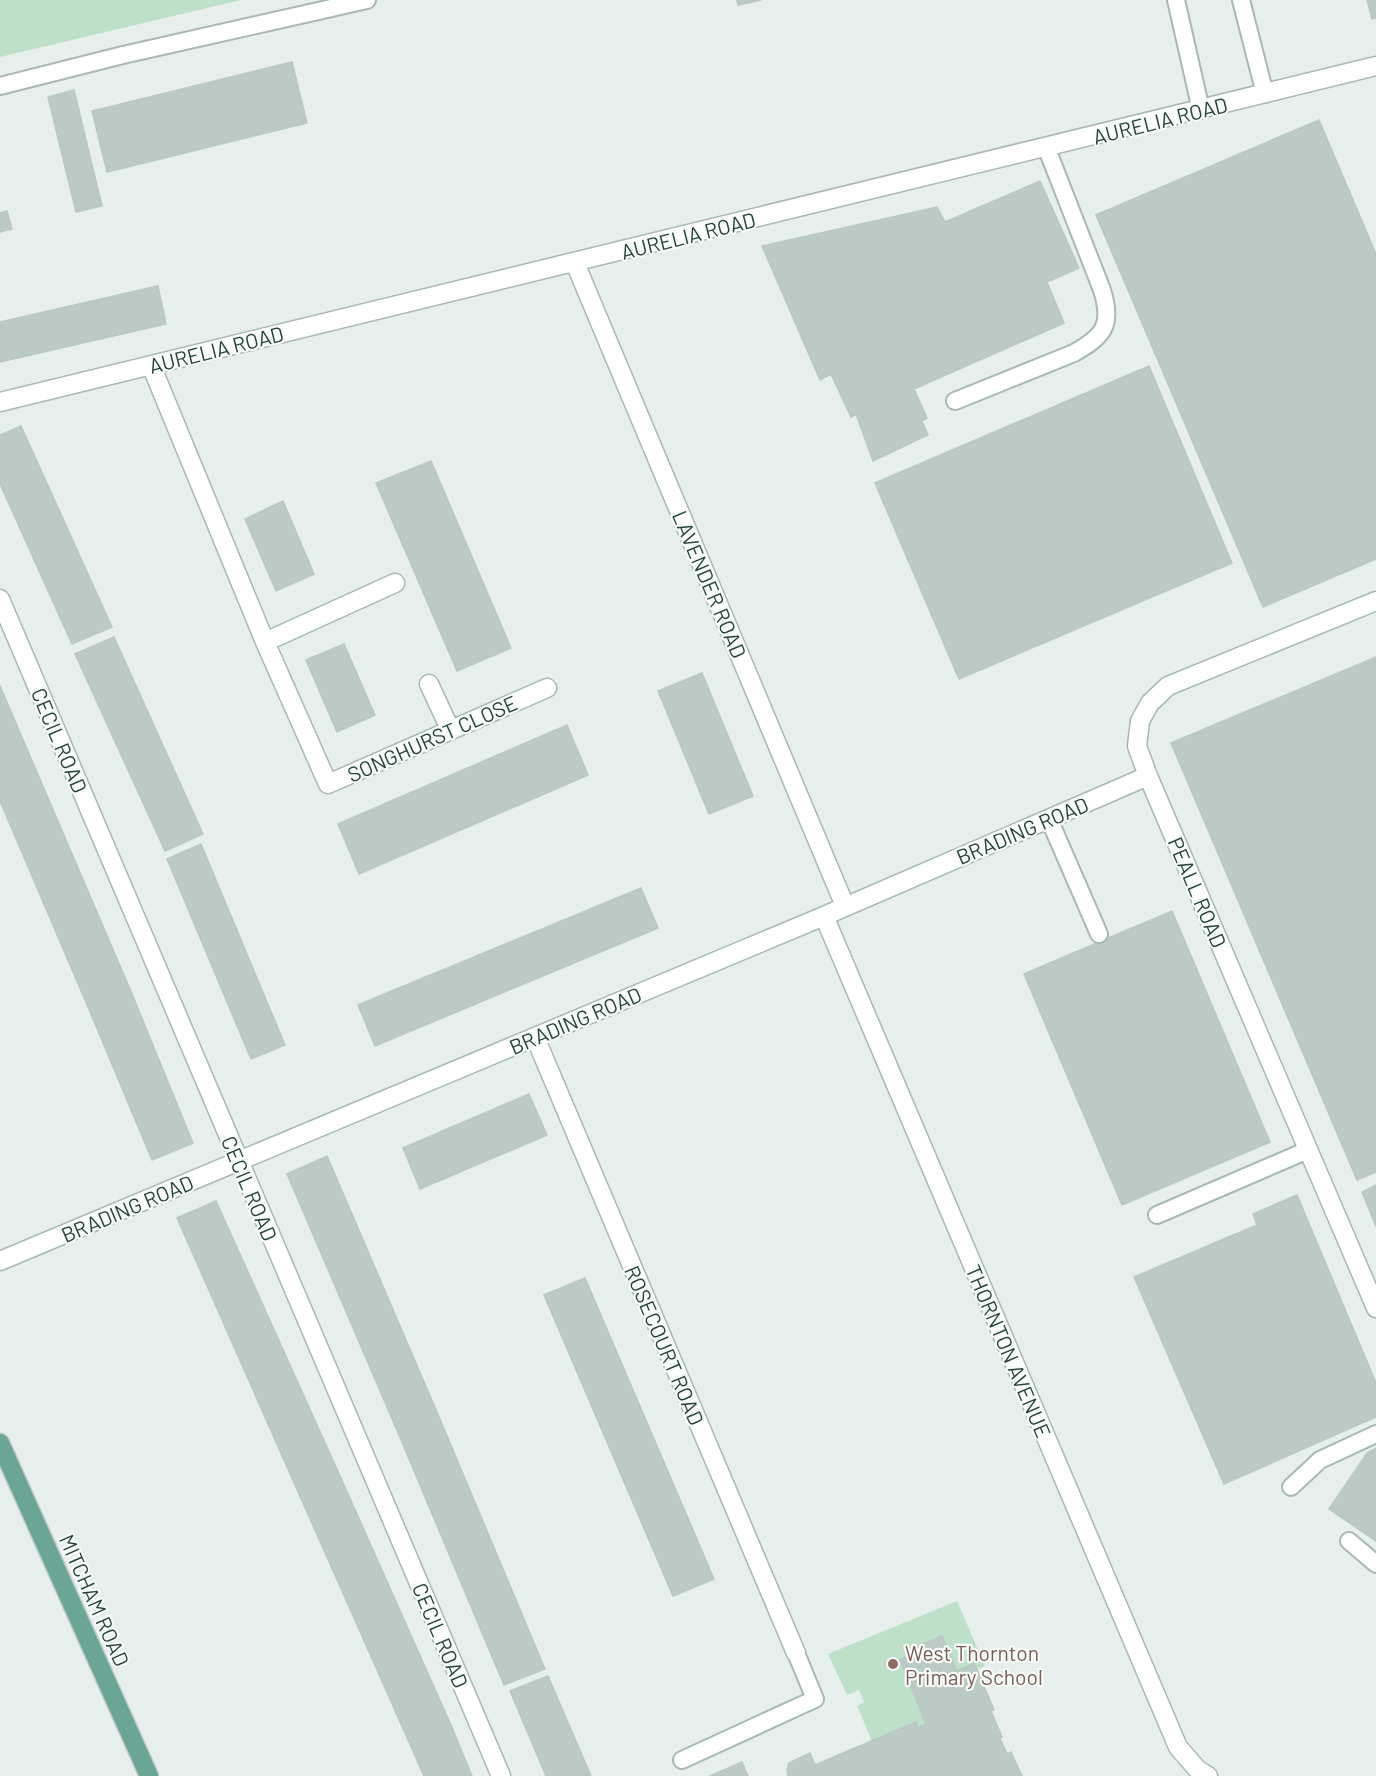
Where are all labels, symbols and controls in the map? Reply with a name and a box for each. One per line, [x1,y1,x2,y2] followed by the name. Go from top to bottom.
[1090,91,1230,149] street label: AURELIA ROAD
[618,206,758,264] street label: AURELIA ROAD
[146,320,286,378] street label: AURELIA ROAD
[668,507,752,661] street label: LAVENDER ROAD
[27,684,93,796] street label: CECIL ROAD
[343,689,521,787] street label: SONGHURST CLOSE
[952,791,1092,869] street label: BRADING ROAD
[1164,833,1232,951] street label: PEALL ROAD
[505,981,645,1059] street label: BRADING ROAD
[217,1132,283,1244] street label: CECIL ROAD
[57,1169,197,1247] street label: BRADING ROAD
[620,1261,710,1429] street label: ROSECOURT ROAD
[961,1261,1057,1441] street label: THORNTON AVENUE
[55,1530,135,1670] street label: MITCHAM ROAD
[408,1579,474,1691] street label: CECIL ROAD
[905,1640,1043,1689] place label: West Thornton Primary School
[886,1657,900,1671] marker: West Thornton Primary School

